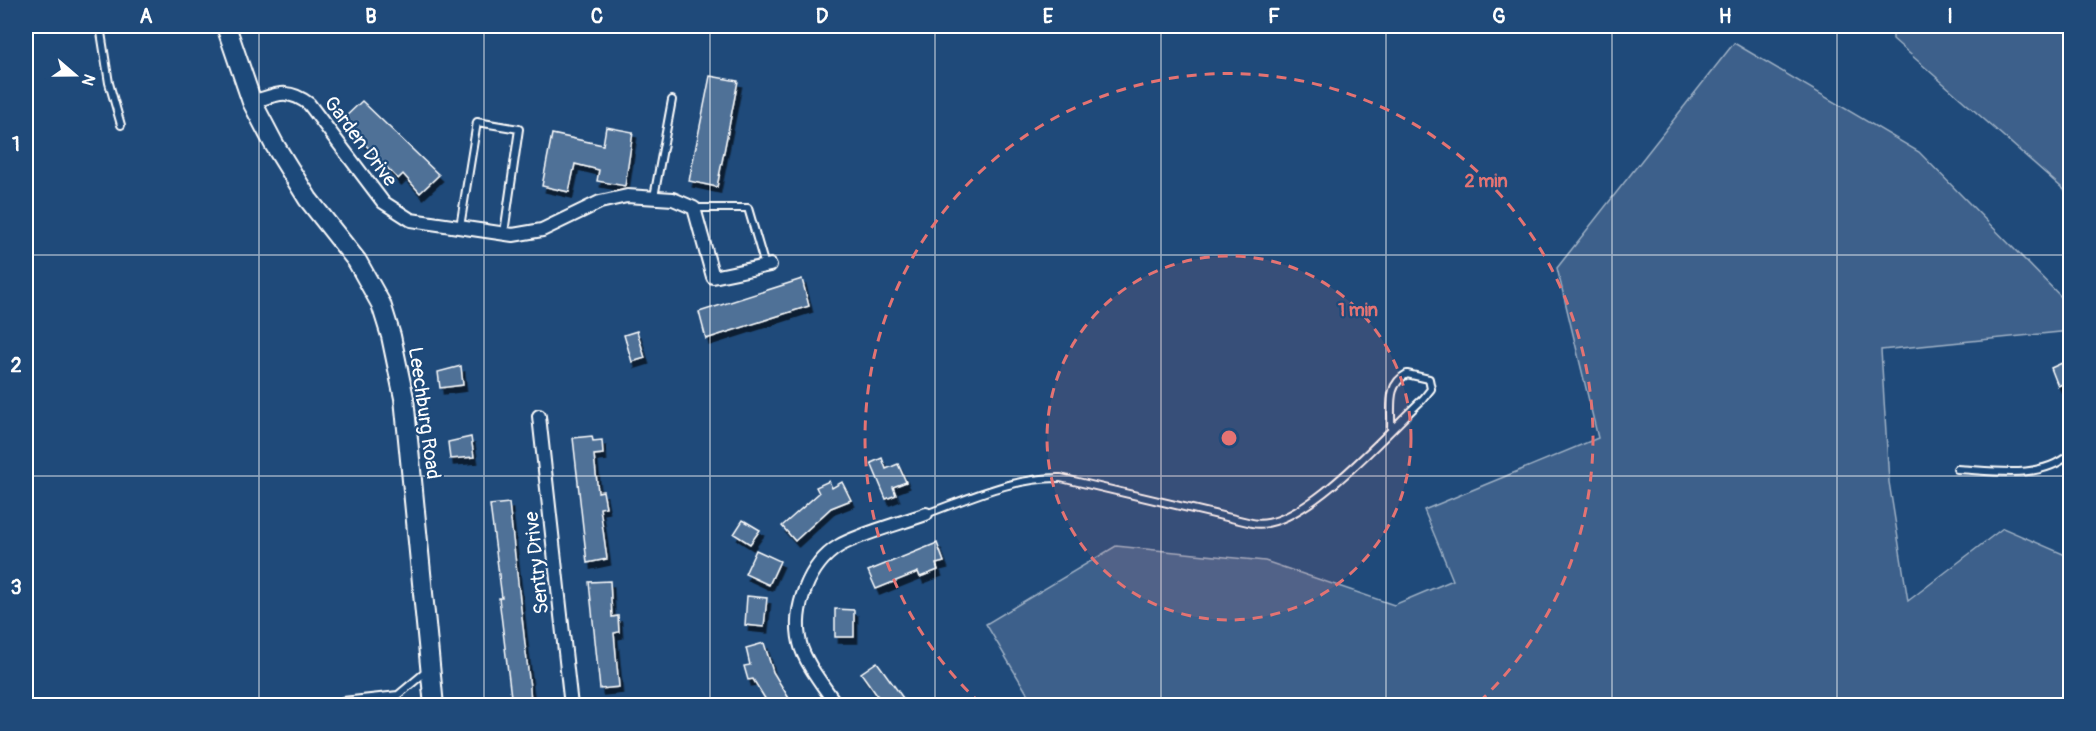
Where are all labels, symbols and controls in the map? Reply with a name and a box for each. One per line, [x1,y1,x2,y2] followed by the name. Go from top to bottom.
[140,4,153,29] text: A
[365,4,377,29] text: B
[591,4,603,29] text: C
[816,4,829,29] text: D
[1043,4,1054,29] text: E
[1268,4,1280,29] text: F
[1492,4,1506,29] text: G
[1719,4,1732,29] text: H
[1947,4,1953,29] text: I
[45,45,105,105] north arrow
[77,71,99,88] text: N
[318,91,403,192] street label: Garden Drive
[12,132,20,157] text: 1
[1464,170,1508,193] text: 2 min
[1338,299,1378,322] text: 1 min
[403,345,446,481] street label: Leechburg Road
[10,353,22,378] text: 2
[1219,428,1239,448] centre of rings
[519,510,554,615] street label: Sentry Drive
[10,575,22,600] text: 3

